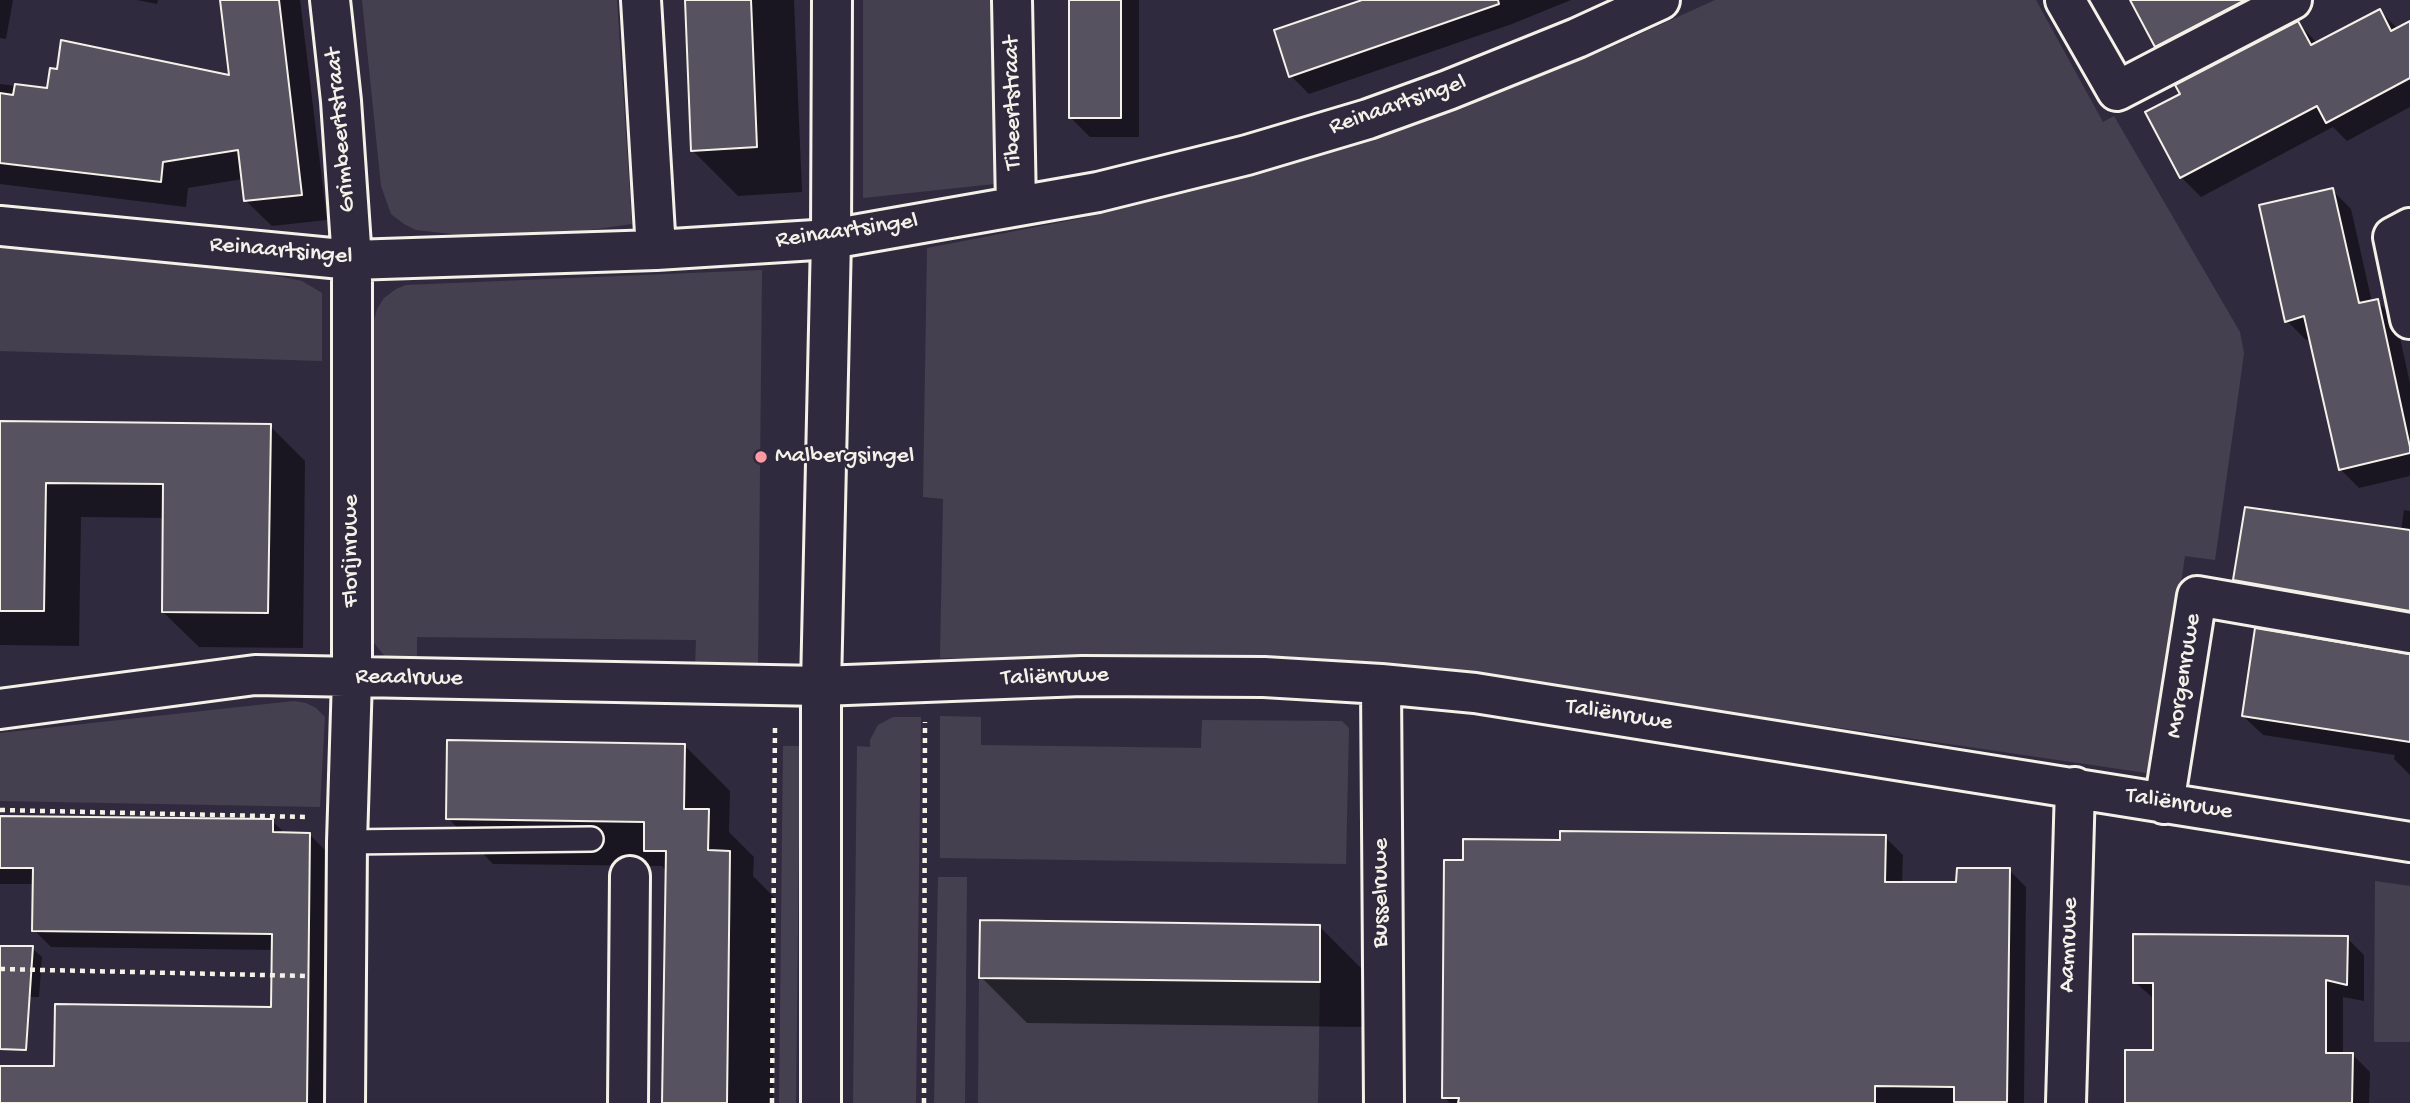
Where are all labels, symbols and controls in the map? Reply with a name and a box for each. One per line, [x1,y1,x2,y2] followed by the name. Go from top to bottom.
[998,36,1030,170] street label: Tibeertstraat
[320,46,364,214] street label: Grimbeertstraat
[1326,69,1470,143] street label: Reinaartsingel
[774,208,920,256] street label: Reinaartsingel
[208,231,354,273] street label: Reinaartsingel
[775,443,914,471] place label: Malbergsingel
[753,449,769,465] marker: Malbergsingel
[338,495,366,607] street label: Florijnruwe
[2161,612,2209,740] street label: Morgenruwe
[1001,662,1109,694] street label: Taliënruwe
[355,664,463,694] street label: Reaalruwe
[1564,693,1674,739] street label: Taliënruwe
[2124,782,2234,828] street label: Taliënruwe
[1368,838,1396,948] street label: Busselruwe
[2054,897,2086,993] street label: Aamruwe

